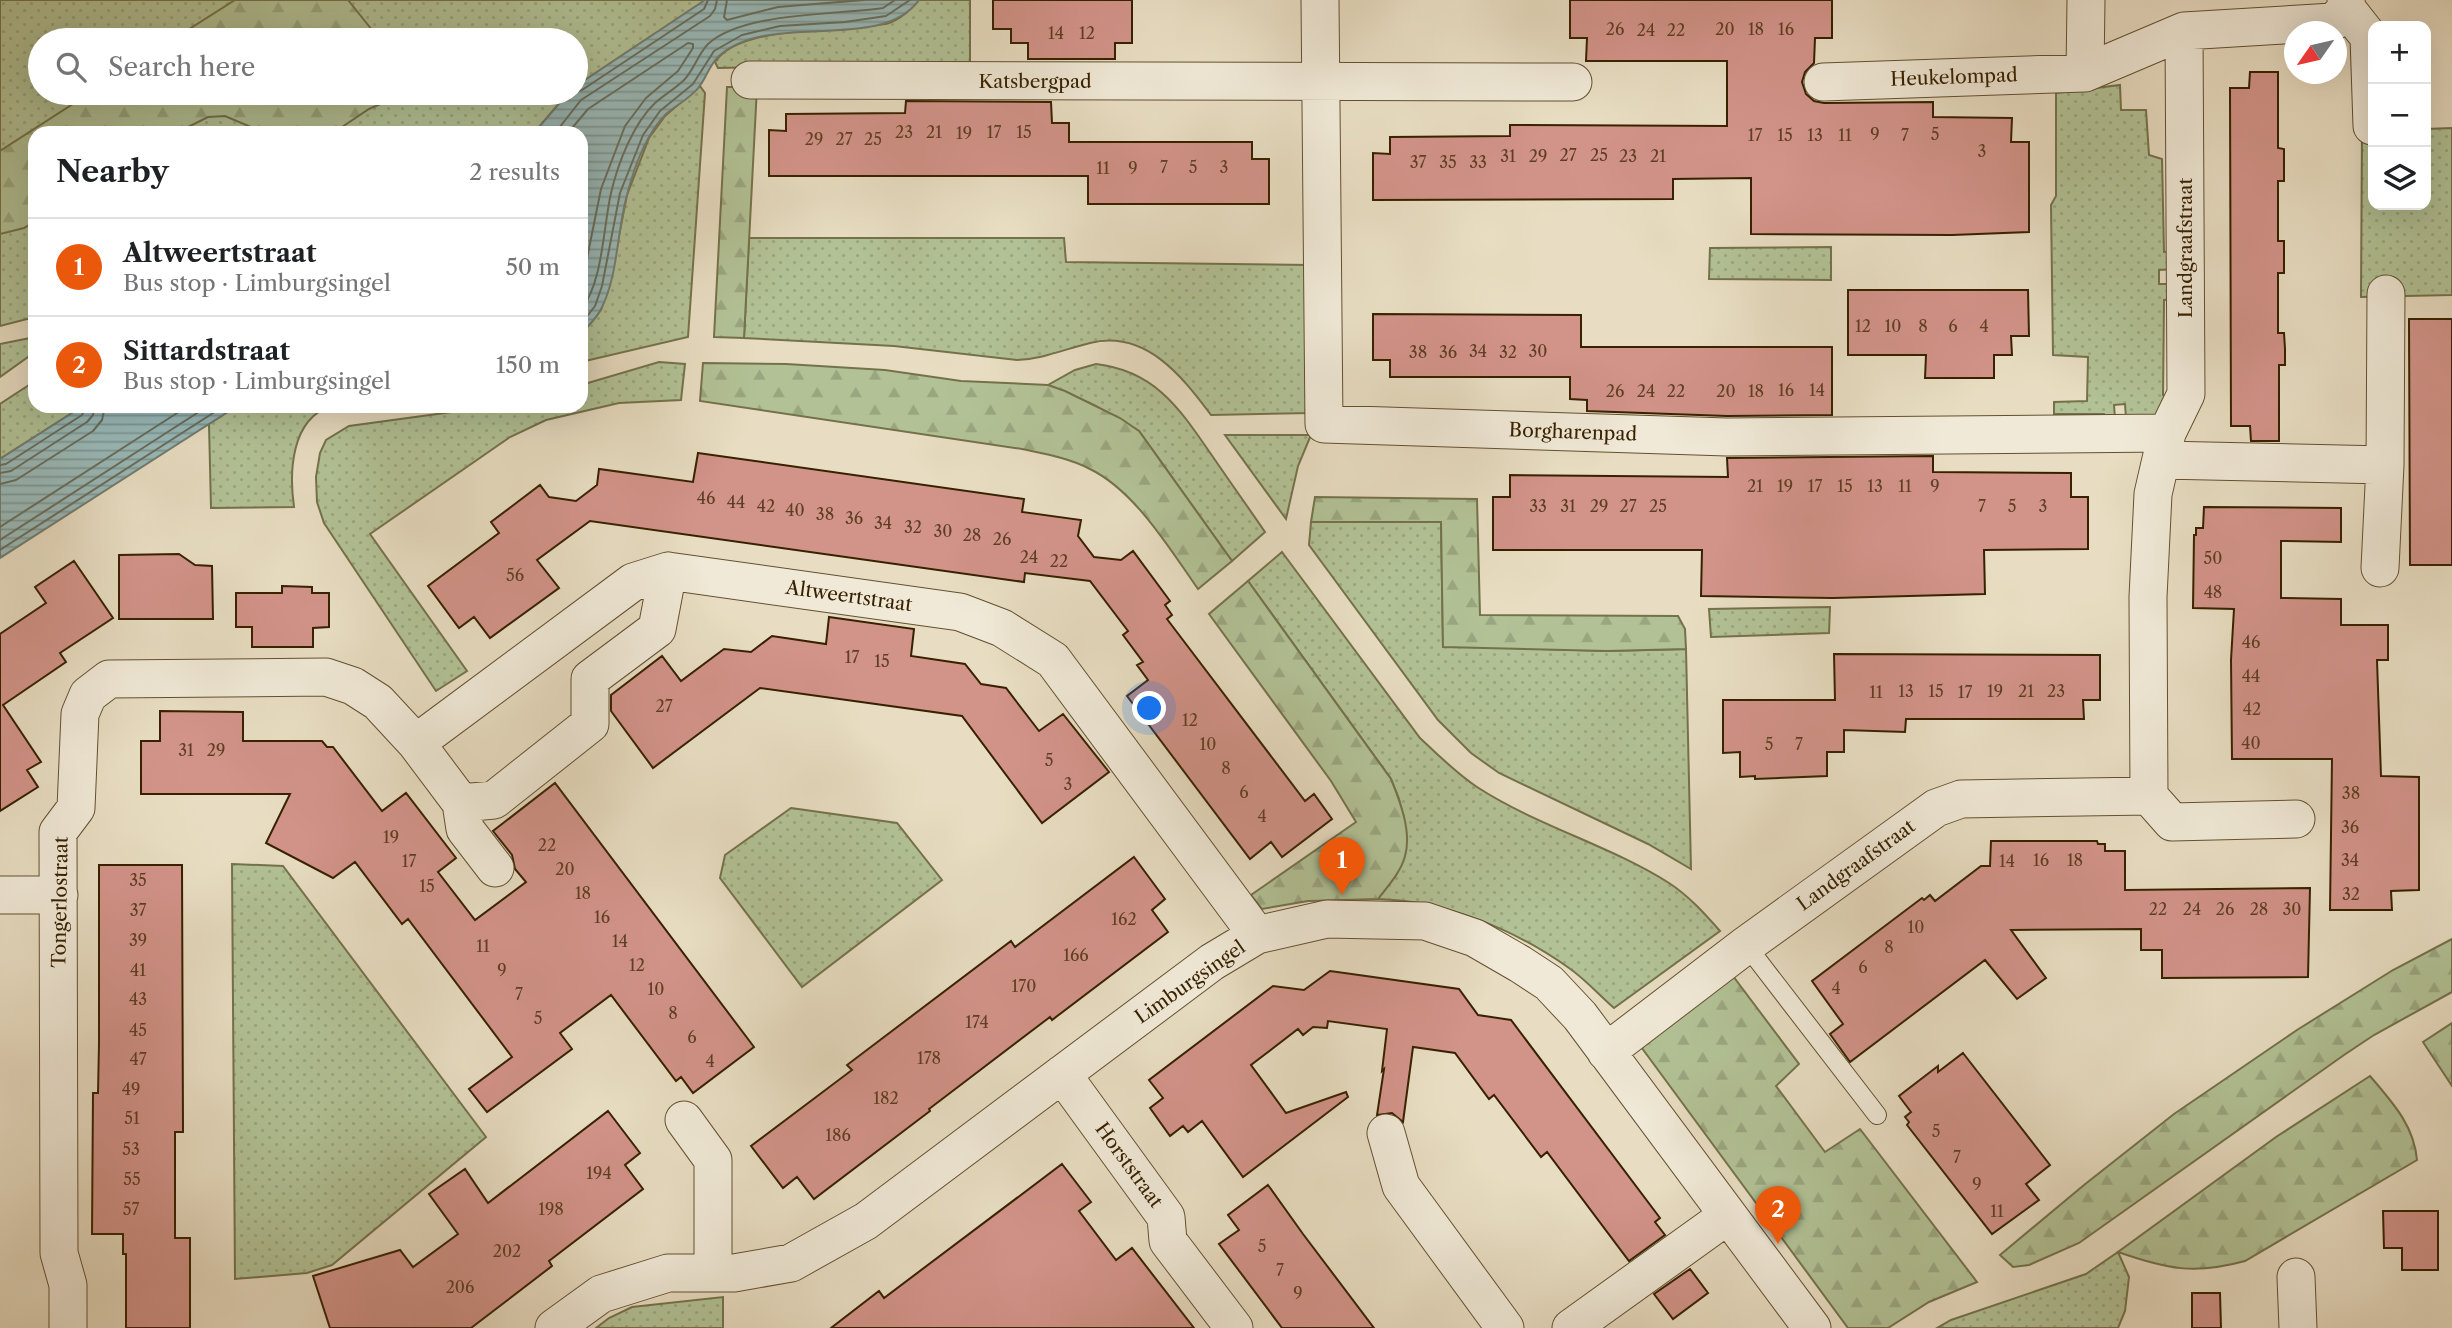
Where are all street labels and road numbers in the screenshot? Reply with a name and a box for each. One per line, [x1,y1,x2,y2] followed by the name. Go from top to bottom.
[1890,63,2018,91] street label: Heukelompad
[978,70,1092,93] street label: Katsbergpad
[2174,178,2197,318] street label: Landgraafstraat
[1508,418,1638,446] street label: Borgharenpad
[783,576,914,616] street label: Altweertstraat
[1793,814,1920,916] street label: Landgraafstraat
[47,836,73,968] street label: Tongerlostraat
[1130,935,1250,1028] street label: Limburgsingel
[1090,1118,1168,1212] street label: Horststraat

